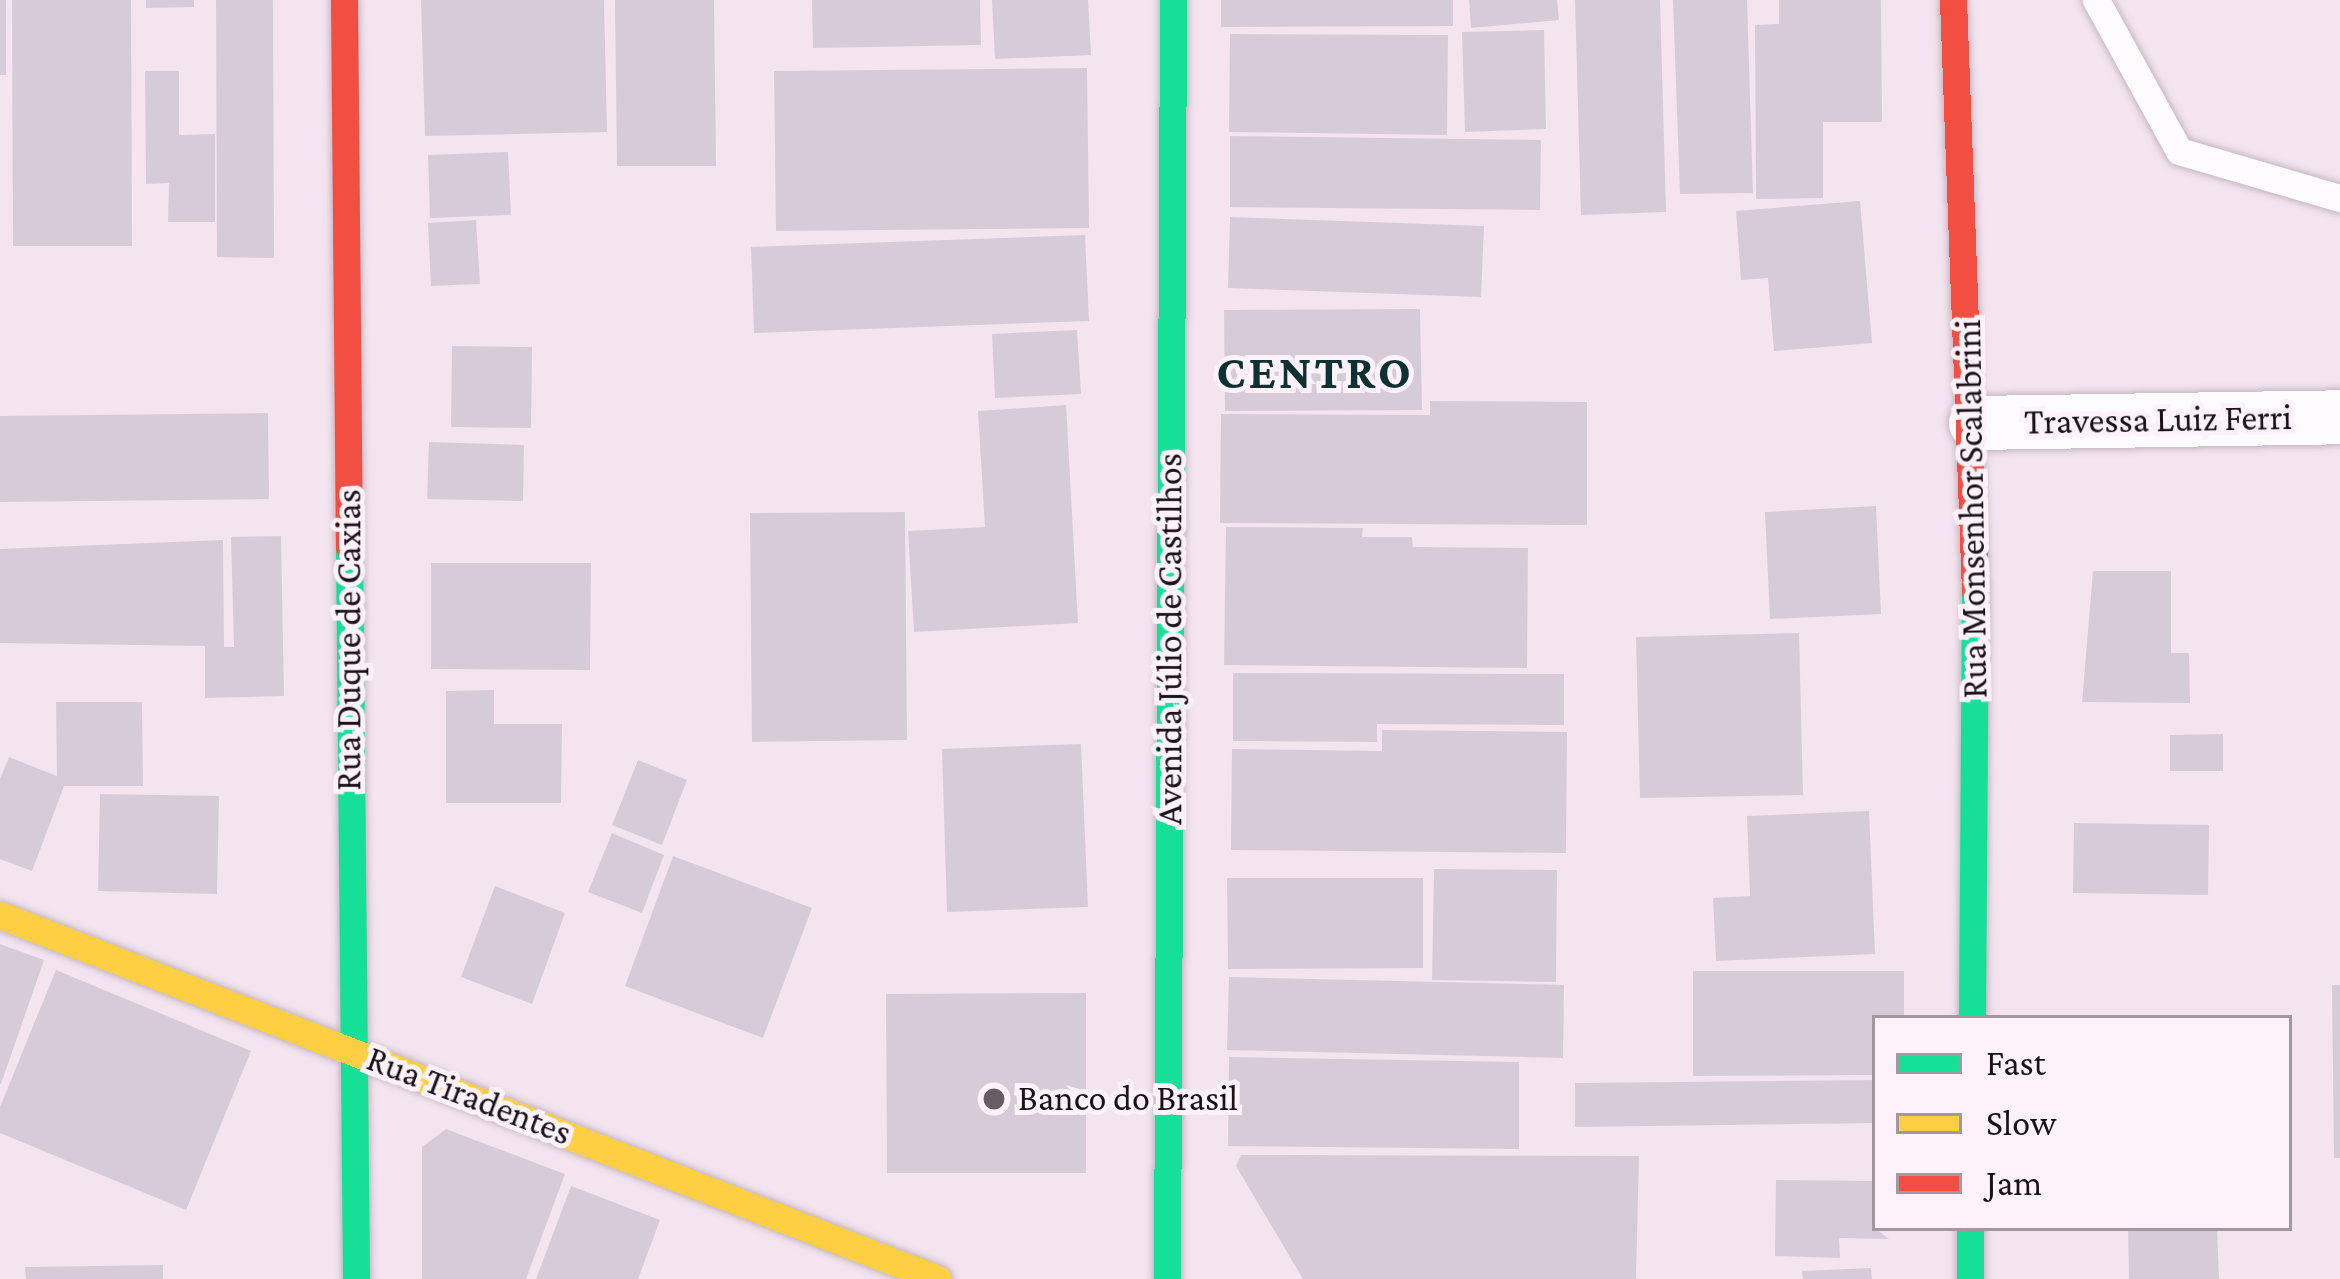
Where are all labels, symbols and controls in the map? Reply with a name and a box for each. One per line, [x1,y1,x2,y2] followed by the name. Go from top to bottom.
[1947,319,1997,699] street label: Rua Monsenhor Scalabrini
[1216,343,1414,401] district label: CENTRO
[2024,396,2292,444] street label: Travessa Luiz Ferri
[1148,453,1192,825] street label: Avenida Júlio de Castilhos
[327,489,371,791] street label: Rua Duque de Caxias
[1872,1015,2292,1231] legend
[361,1037,577,1155] street label: Rua Tiradentes
[1986,1043,2046,1083] text: Fast
[1018,1077,1238,1121] place label: Banco do Brasil
[981,1086,1007,1112] marker: Banco do Brasil
[1986,1103,2057,1143] text: Slow
[1986,1163,2042,1203] text: Jam

